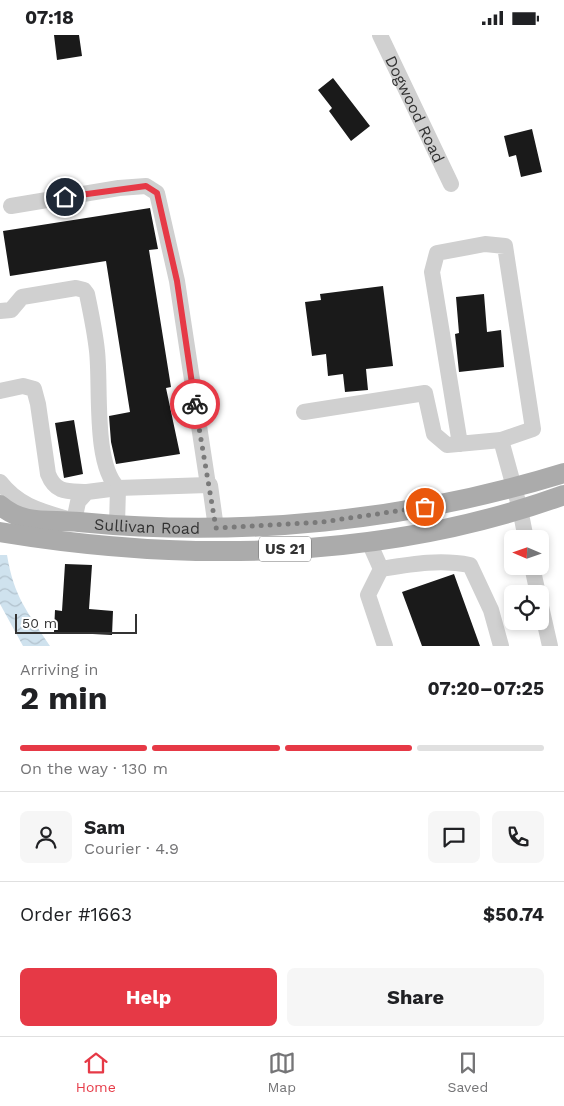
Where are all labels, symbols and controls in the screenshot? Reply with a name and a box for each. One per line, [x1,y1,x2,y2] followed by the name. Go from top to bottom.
[25,6,74,29] text: 07:18
[381,53,448,166] street label: Dogwood Road
[44,176,86,218] pin
[51,183,79,211] icon: home
[170,379,220,429] courier
[181,390,209,418] icon: bike
[404,486,446,528] pin
[411,493,439,521] icon: bag
[94,514,200,538] street label: Sullivan Road
[504,530,549,575] north arrow
[504,530,549,630] map controls
[259,537,311,561] road number: US 21
[504,585,549,630] button: locate
[15,611,138,634] scale bar
[22,615,57,631] text: 50 m
[20,660,98,679] text: Arriving in
[428,677,544,700] text: 07:20–07:25
[20,679,108,717] text: 2 min
[20,759,168,778] text: On the way · 130 m
[20,811,72,863] button: person
[428,811,480,863] button: chat
[492,811,544,863] button: phone
[84,816,125,839] text: Sam
[84,839,179,858] text: Courier · 4.9
[20,903,132,926] text: Order #1663
[483,903,544,926] text: $50.74
[20,968,277,1026] button: Help
[287,968,544,1026] button: Share
[76,1049,116,1095] tab: Home
[267,1049,296,1095] tab: Map
[448,1049,488,1095] tab: Saved

